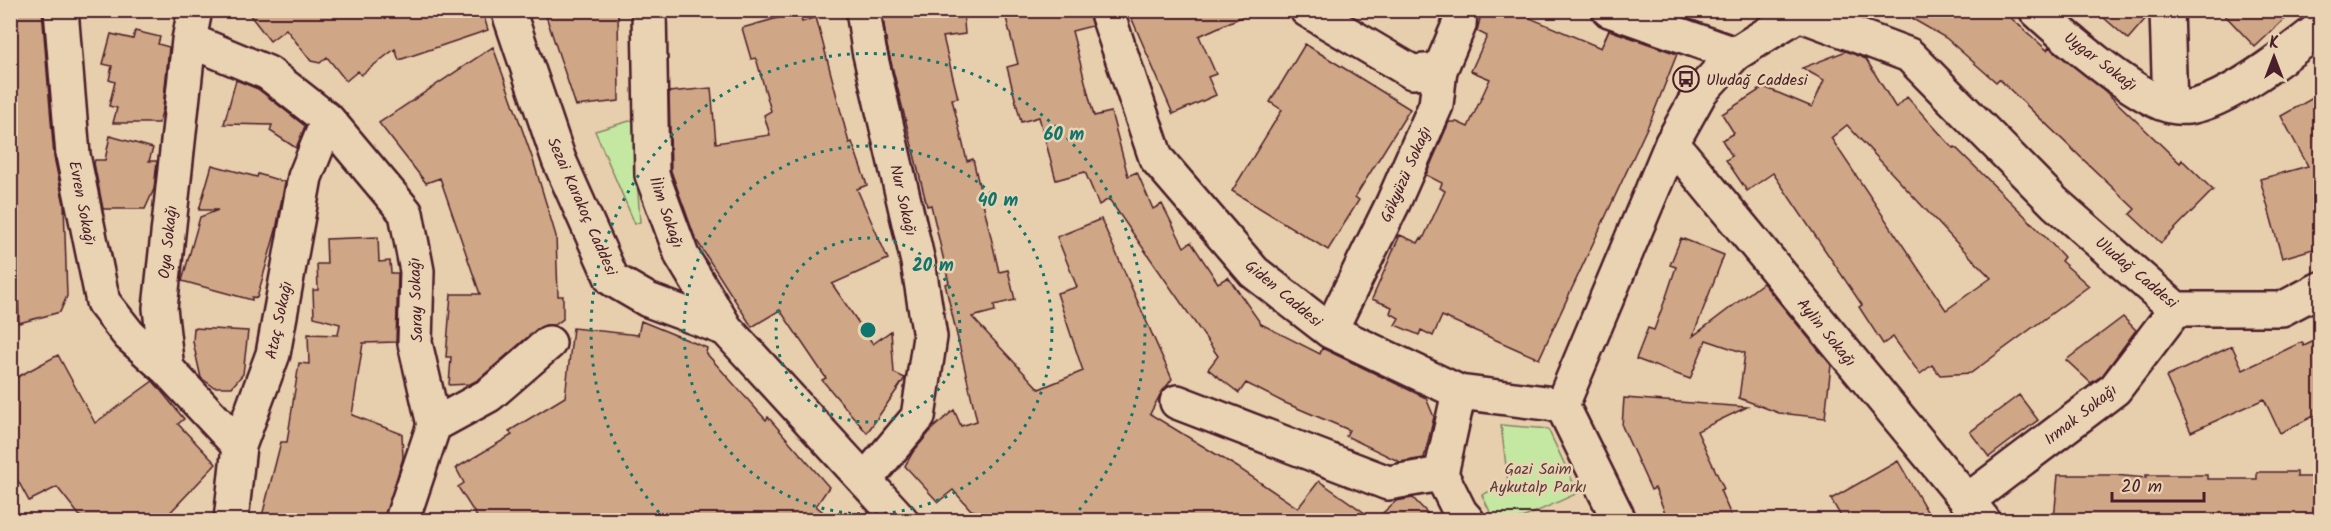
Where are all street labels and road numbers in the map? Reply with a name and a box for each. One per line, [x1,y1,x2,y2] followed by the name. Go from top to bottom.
[2058,26,2142,98] street label: Uygar Sokağı
[1374,122,1439,227] street label: Gökyüzü Sokağı
[540,133,624,281] street label: Sezai Karakoç Caddesi
[61,159,102,248] street label: Evren Sokağı
[882,162,923,239] street label: Nur Sokağı
[642,173,689,252] street label: İlim Sokağı
[152,204,185,280] street label: Oya Sokağı
[2089,231,2184,316] street label: Uludağ Caddesi
[1239,254,1328,335] street label: Giden Caddesi
[403,257,430,343] street label: Saray Sokağı
[259,279,300,362] street label: Ataç Sokağı
[1790,293,1861,373] street label: Aylin Sokağı
[2039,379,2123,452] street label: Irmak Sokağı

